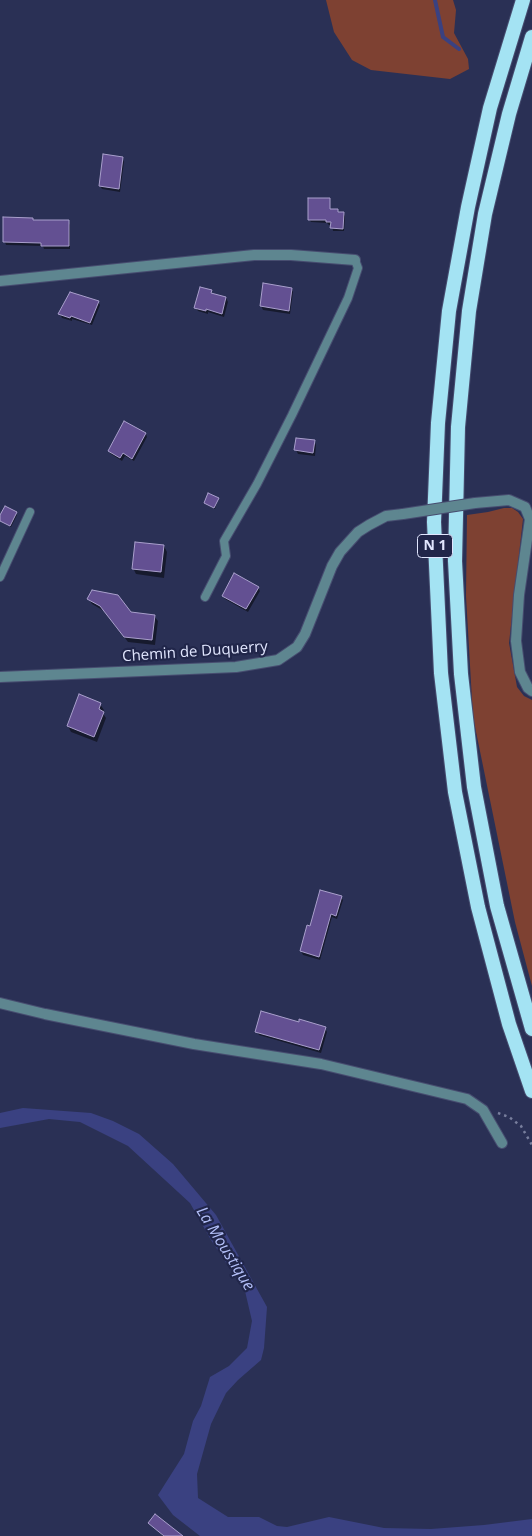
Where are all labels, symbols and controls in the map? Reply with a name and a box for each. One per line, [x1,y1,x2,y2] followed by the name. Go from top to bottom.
[418,534,452,558] road number: N 1
[122,638,268,666] street label: Chemin de Duquerry
[192,1204,258,1294] water label: La Moustique

